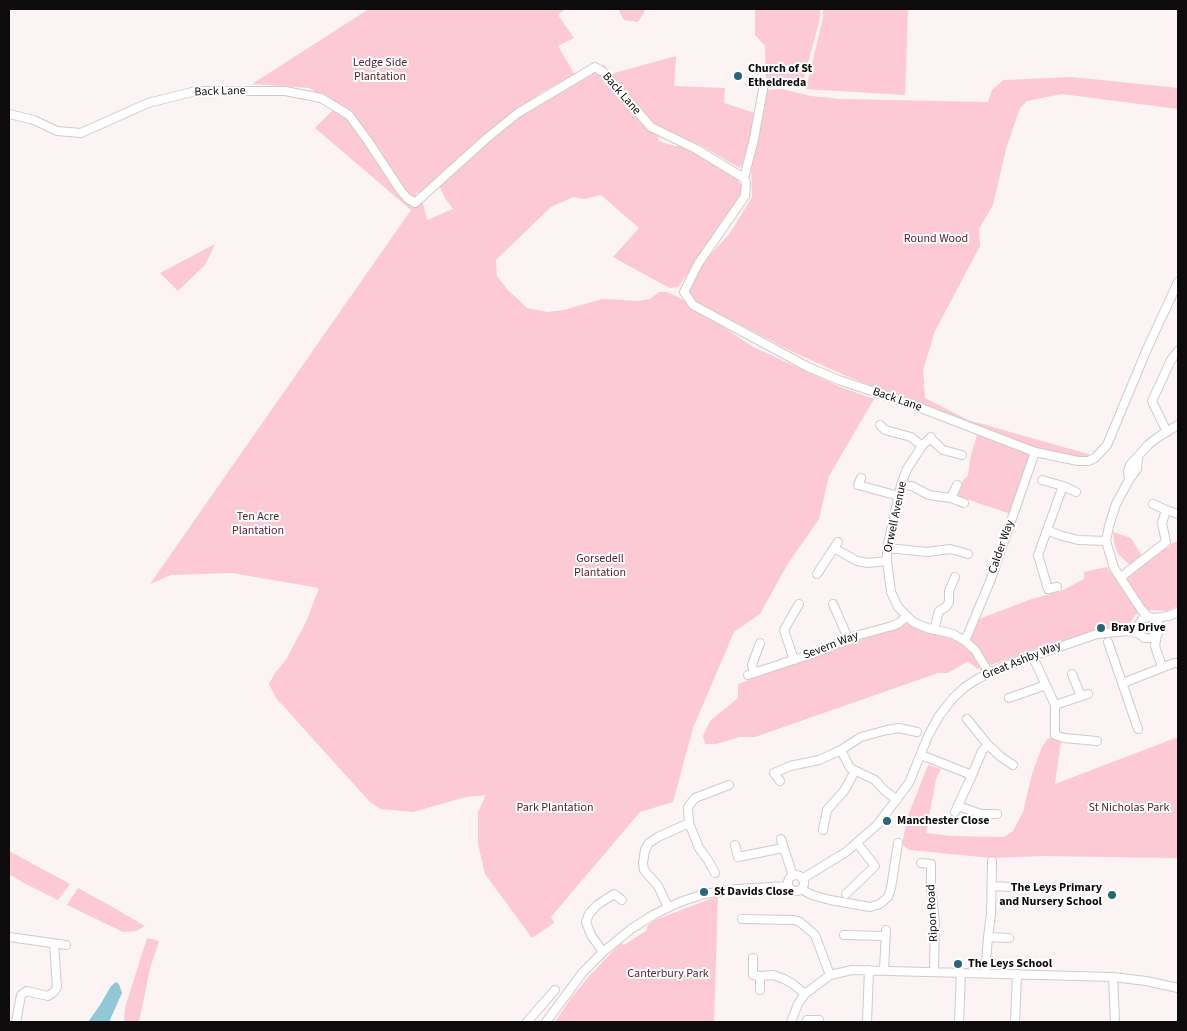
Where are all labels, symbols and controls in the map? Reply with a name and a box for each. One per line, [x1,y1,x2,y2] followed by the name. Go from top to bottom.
[353,56,407,84] park label: Ledge Side Plantation
[748,62,812,90] place label: Church of St Etheldreda
[599,70,643,118] street label: Back Lane
[732,70,744,82] marker: Church of St Etheldreda
[194,84,246,100] street label: Back Lane
[904,232,968,246] park label: Round Wood
[870,385,924,415] street label: Back Lane
[881,480,911,554] street label: Orwell Avenue
[232,510,284,538] park label: Ten Acre Plantation
[986,518,1018,576] street label: Calder Way
[574,552,626,580] park label: Gorsedell Plantation
[1111,621,1166,635] place label: Bray Drive
[1095,622,1107,634] marker: Bray Drive
[801,629,861,663] street label: Severn Way
[981,639,1063,683] street label: Great Ashby Way
[516,801,594,815] park label: Park Plantation
[1089,801,1169,815] park label: St Nicholas Park
[897,814,989,828] place label: Manchester Close
[881,815,893,827] marker: Manchester Close
[999,881,1102,909] place label: The Leys Primary and Nursery School
[924,884,942,942] street label: Ripon Road
[714,885,794,899] place label: St Davids Close
[698,886,710,898] marker: St Davids Close
[1106,889,1118,901] marker: The Leys Primary and Nursery School
[968,957,1052,971] place label: The Leys School
[952,958,964,970] marker: The Leys School
[627,967,709,981] park label: Canterbury Park

